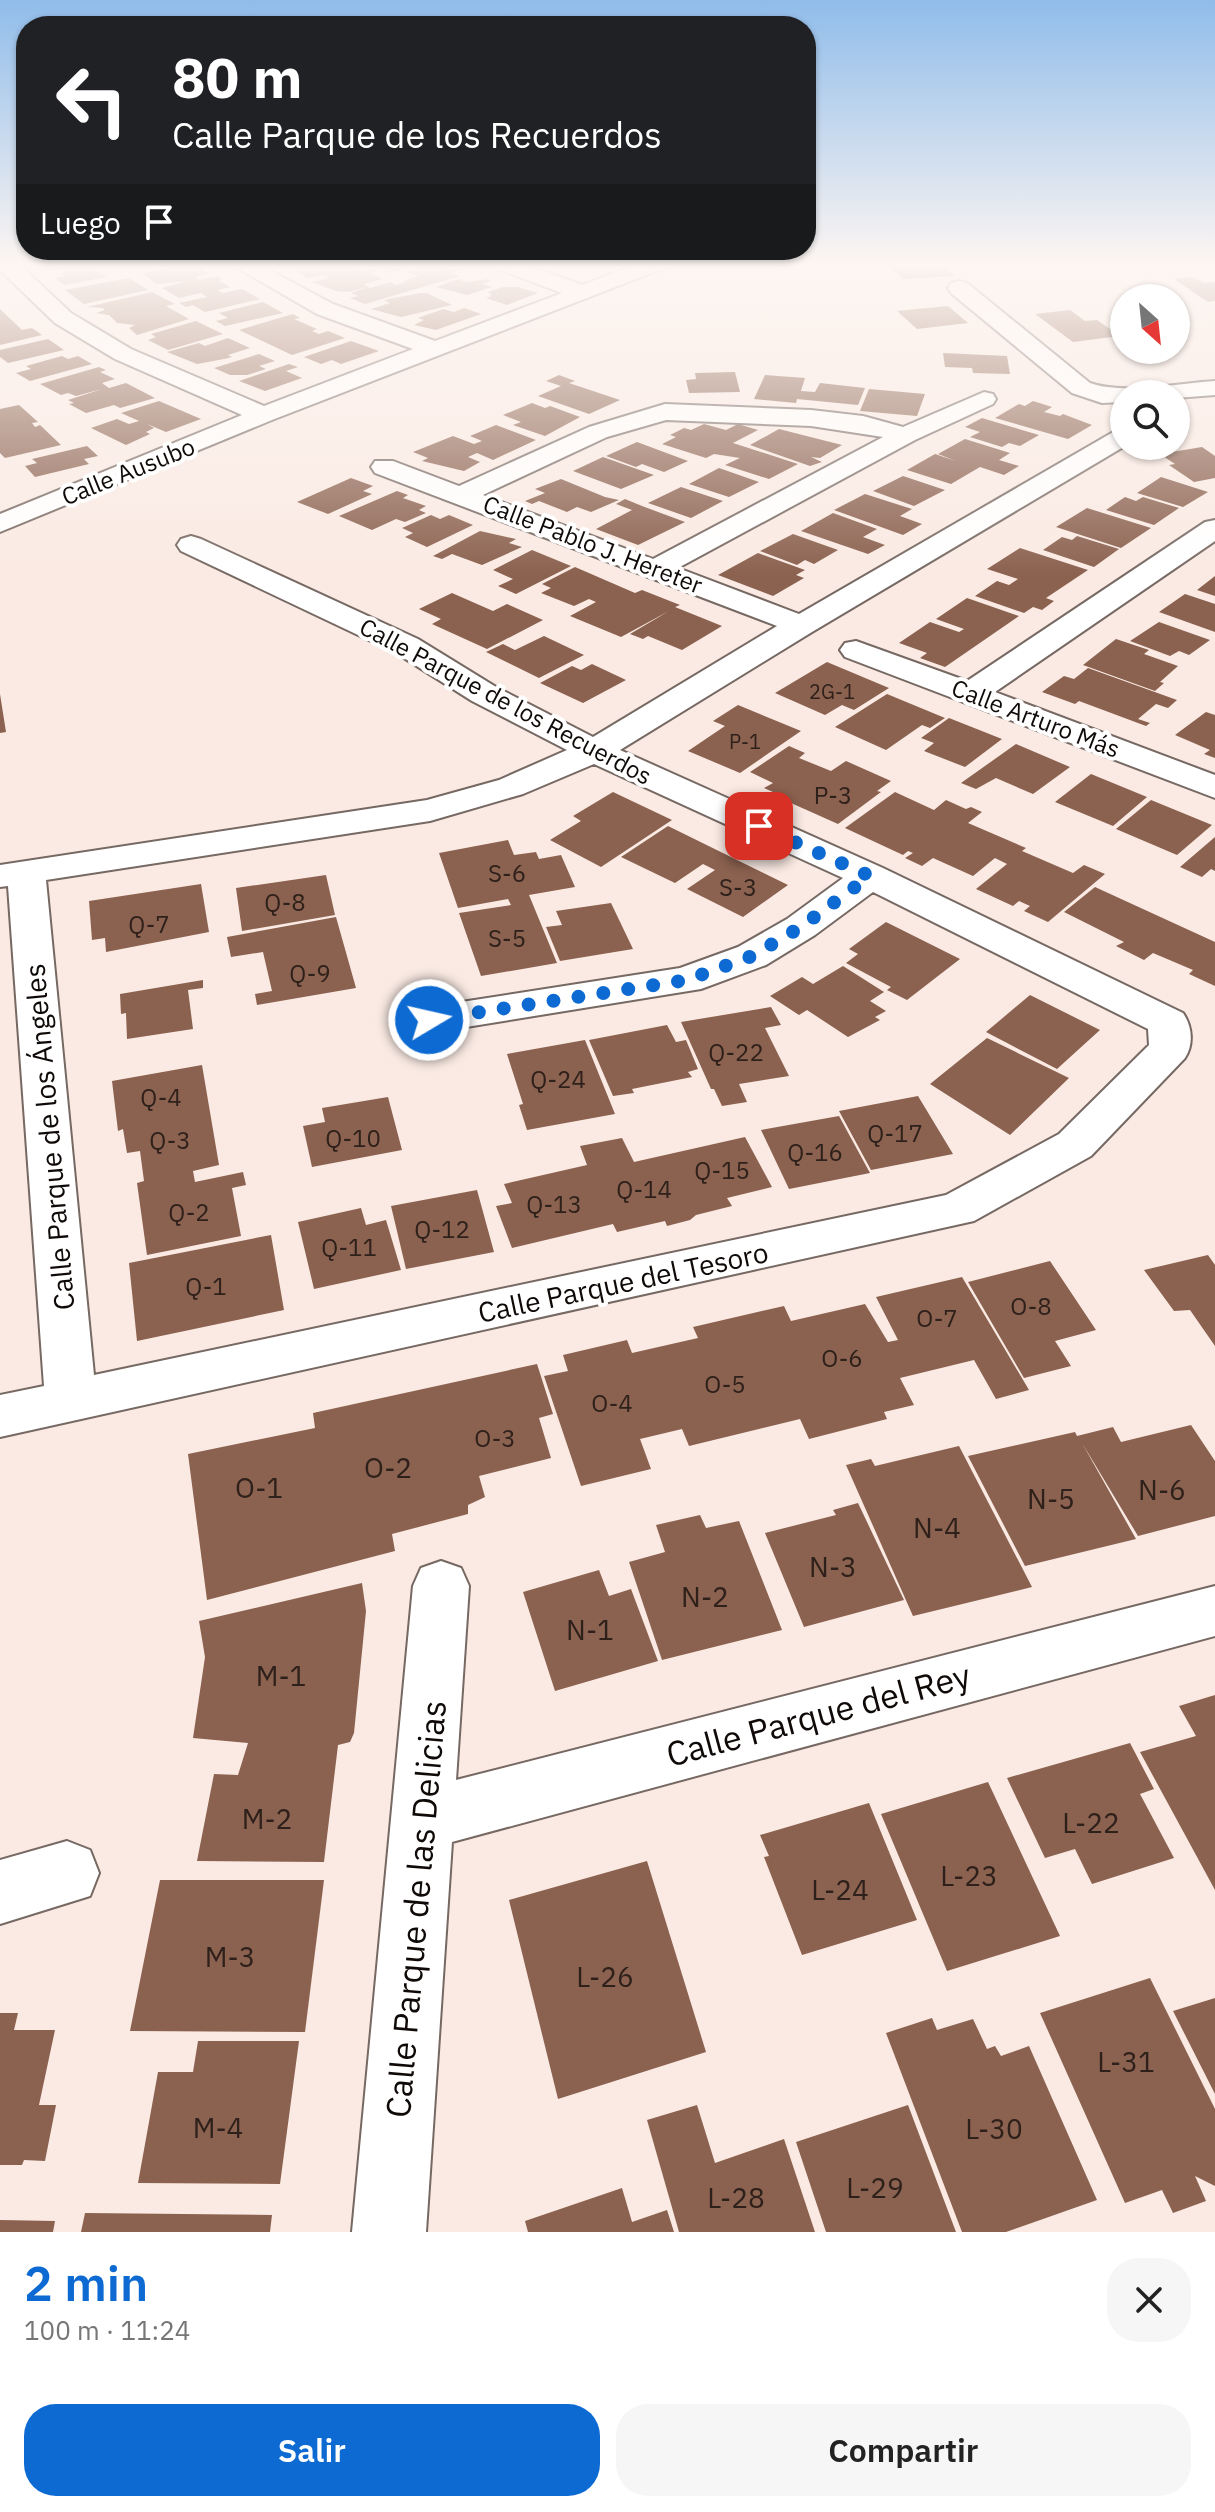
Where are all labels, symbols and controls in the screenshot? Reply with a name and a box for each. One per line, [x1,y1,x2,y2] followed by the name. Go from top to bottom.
[172,41,302,113] text: 80 m
[40,48,144,152] icon: left
[172,111,662,158] text: Calle Parque de los Recuerdos
[137,200,181,244] icon: arrive
[40,203,121,242] text: Luego
[1110,284,1190,364] north arrow
[1110,284,1190,460] map controls
[1110,380,1190,460] button: search
[57,430,199,512] street label: Calle Ausubo
[479,487,707,601] street label: Calle Pablo J. Hereter
[354,610,658,792] street label: Calle Parque de los Recuerdos
[947,671,1125,765] street label: Calle Arturo Más
[809,678,855,705] house number: 2G-1
[729,728,761,755] house number: P-1
[814,779,852,811] house number: P-3
[725,792,793,860] pin
[737,804,781,848] icon: arrive
[488,857,526,889] house number: S-6
[719,871,757,903] house number: S-3
[264,886,306,918] house number: Q-8
[128,908,170,940] house number: Q-7
[488,922,526,954] house number: S-5
[289,957,331,989] house number: Q-9
[15,962,83,1312] street label: Calle Parque de los Ángeles
[387,978,471,1062] position arrow
[708,1036,764,1068] house number: Q-22
[530,1063,586,1095] house number: Q-24
[140,1081,182,1113] house number: Q-4
[867,1117,923,1149] house number: Q-17
[325,1122,381,1154] house number: Q-10
[149,1124,191,1156] house number: Q-3
[787,1136,843,1168] house number: Q-16
[694,1154,750,1186] house number: Q-15
[616,1173,672,1205] house number: Q-14
[526,1188,582,1220] house number: Q-13
[168,1196,210,1228] house number: Q-2
[414,1213,470,1245] house number: Q-12
[321,1231,377,1263] house number: Q-11
[474,1233,772,1331] street label: Calle Parque del Tesoro
[185,1270,227,1302] house number: Q-1
[1010,1290,1052,1322] house number: O-8
[916,1302,958,1334] house number: O-7
[821,1342,863,1374] house number: O-6
[704,1368,746,1400] house number: O-5
[591,1387,633,1419] house number: O-4
[474,1422,516,1454] house number: O-3
[364,1449,412,1486] house number: O-2
[235,1469,283,1506] house number: O-1
[1138,1471,1186,1508] house number: N-6
[1027,1480,1075,1517] house number: N-5
[913,1509,961,1546] house number: N-4
[809,1548,857,1585] house number: N-3
[681,1578,729,1615] house number: N-2
[566,1611,614,1648] house number: N-1
[661,1652,975,1776] street label: Calle Parque del Rey
[256,1657,306,1694] house number: M-1
[375,1699,455,2119] street label: Calle Parque de las Delicias
[242,1800,292,1837] house number: M-2
[1062,1804,1120,1841] house number: L-22
[940,1857,998,1894] house number: L-23
[811,1871,869,1908] house number: L-24
[205,1938,255,1975] house number: M-3
[576,1958,634,1995] house number: L-26
[1097,2043,1155,2080] house number: L-31
[193,2109,243,2146] house number: M-4
[965,2110,1023,2147] house number: L-30
[846,2169,904,2206] house number: L-29
[707,2179,765,2216] house number: L-28
[24,2252,148,2314] text: 2 min
[1107,2258,1191,2342] button: close
[24,2313,190,2347] text: 100 m · 11:24
[24,2404,600,2496] button: Salir
[616,2404,1191,2496] button: Compartir

